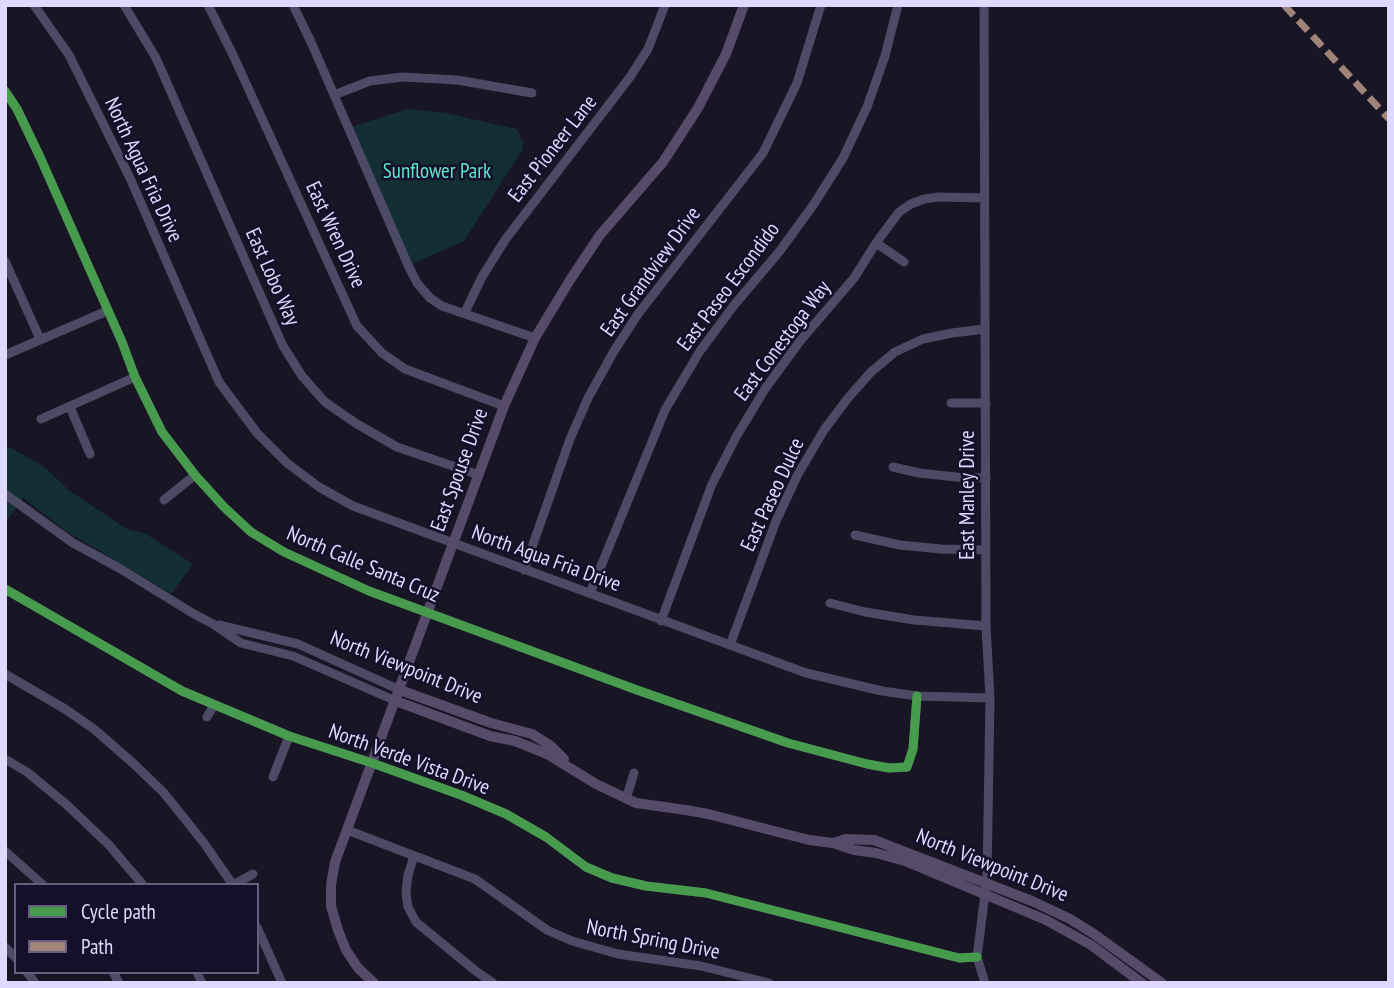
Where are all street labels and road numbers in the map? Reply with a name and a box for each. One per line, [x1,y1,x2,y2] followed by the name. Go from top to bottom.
[503,90,603,208] street label: East Pioneer Lane
[98,94,188,246] street label: North Agua Fria Drive
[299,178,371,292] street label: East Wren Drive
[596,202,706,342] street label: East Grandview Drive
[672,218,786,356] street label: East Paseo Escondido
[239,224,305,330] street label: East Lobo Way
[730,276,836,406] street label: East Conestoga Way
[426,405,494,535] street label: East Spouse Drive
[955,430,981,560] street label: East Manley Drive
[736,434,810,556] street label: East Paseo Dulce
[468,520,624,598] street label: North Agua Fria Drive
[283,521,443,609] street label: North Calle Santa Cruz
[326,626,486,710] street label: North Viewpoint Drive
[325,719,493,801] street label: North Verde Vista Drive
[912,824,1072,908] street label: North Viewpoint Drive
[584,915,722,965] street label: North Spring Drive

